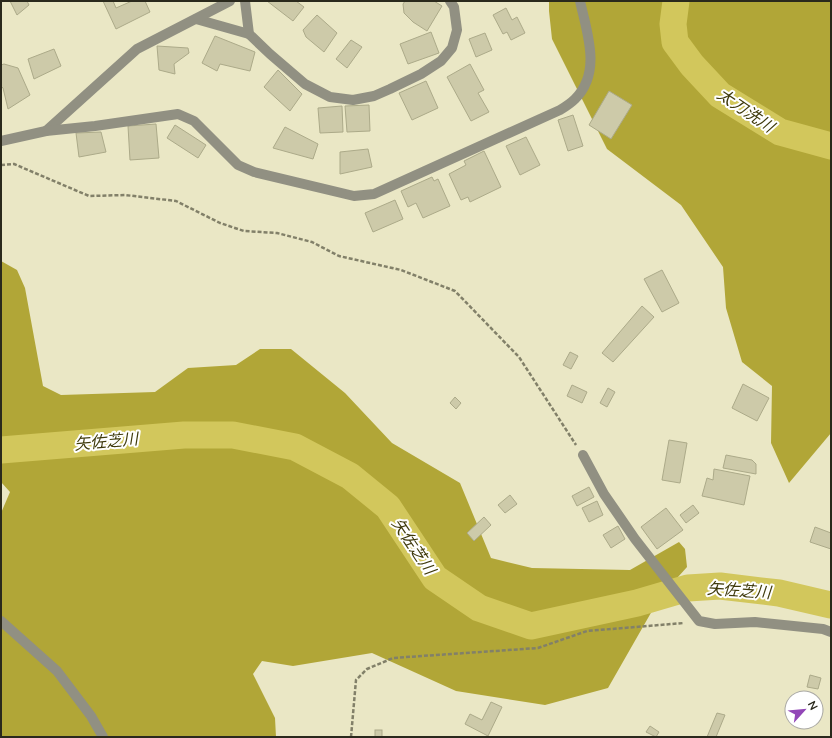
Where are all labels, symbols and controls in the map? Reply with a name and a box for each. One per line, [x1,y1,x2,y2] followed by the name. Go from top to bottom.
[714,84,780,137] water label: 太刀洗川
[73,428,141,454] water label: 矢佐芝川
[388,514,441,580] water label: 矢佐芝川
[706,578,774,602] water label: 矢佐芝川
[784,690,824,730] north arrow
[805,699,821,712] text: N

